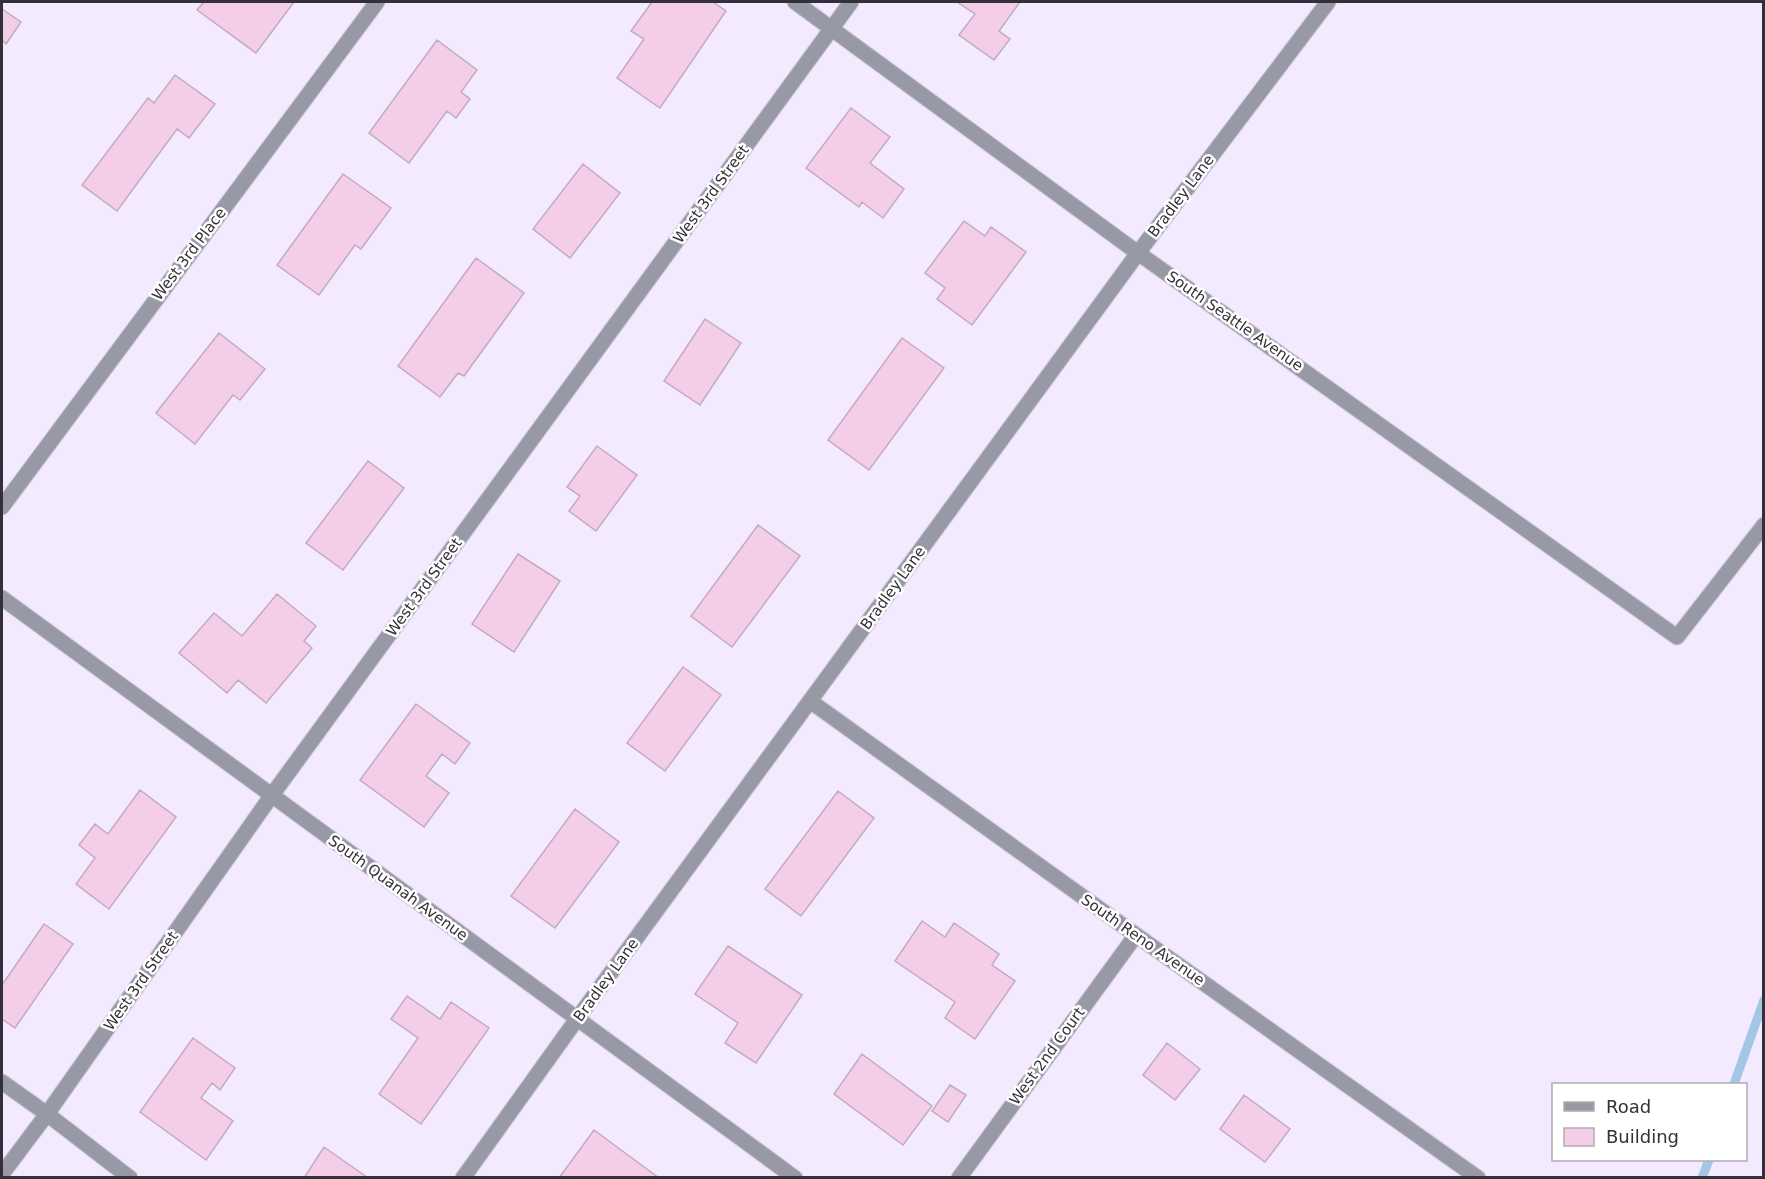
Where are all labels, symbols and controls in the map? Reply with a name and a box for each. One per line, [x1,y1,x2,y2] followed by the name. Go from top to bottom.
[669,141,753,247] street label: West 3rd Street
[1144,151,1218,241] street label: Bradley Lane
[148,204,230,304] street label: West 3rd Place
[1163,267,1307,375] street label: South Seattle Avenue
[382,534,466,640] street label: West 3rd Street
[857,543,929,633] street label: Bradley Lane
[325,831,471,945] street label: South Quanah Avenue
[1078,891,1208,989] street label: South Reno Avenue
[100,928,182,1034] street label: West 3rd Street
[570,935,642,1025] street label: Bradley Lane
[1006,1004,1088,1108] street label: West 2nd Court
[1552,1083,1747,1161] legend
[1606,1096,1651,1117] text: Road
[1606,1126,1679,1147] text: Building

